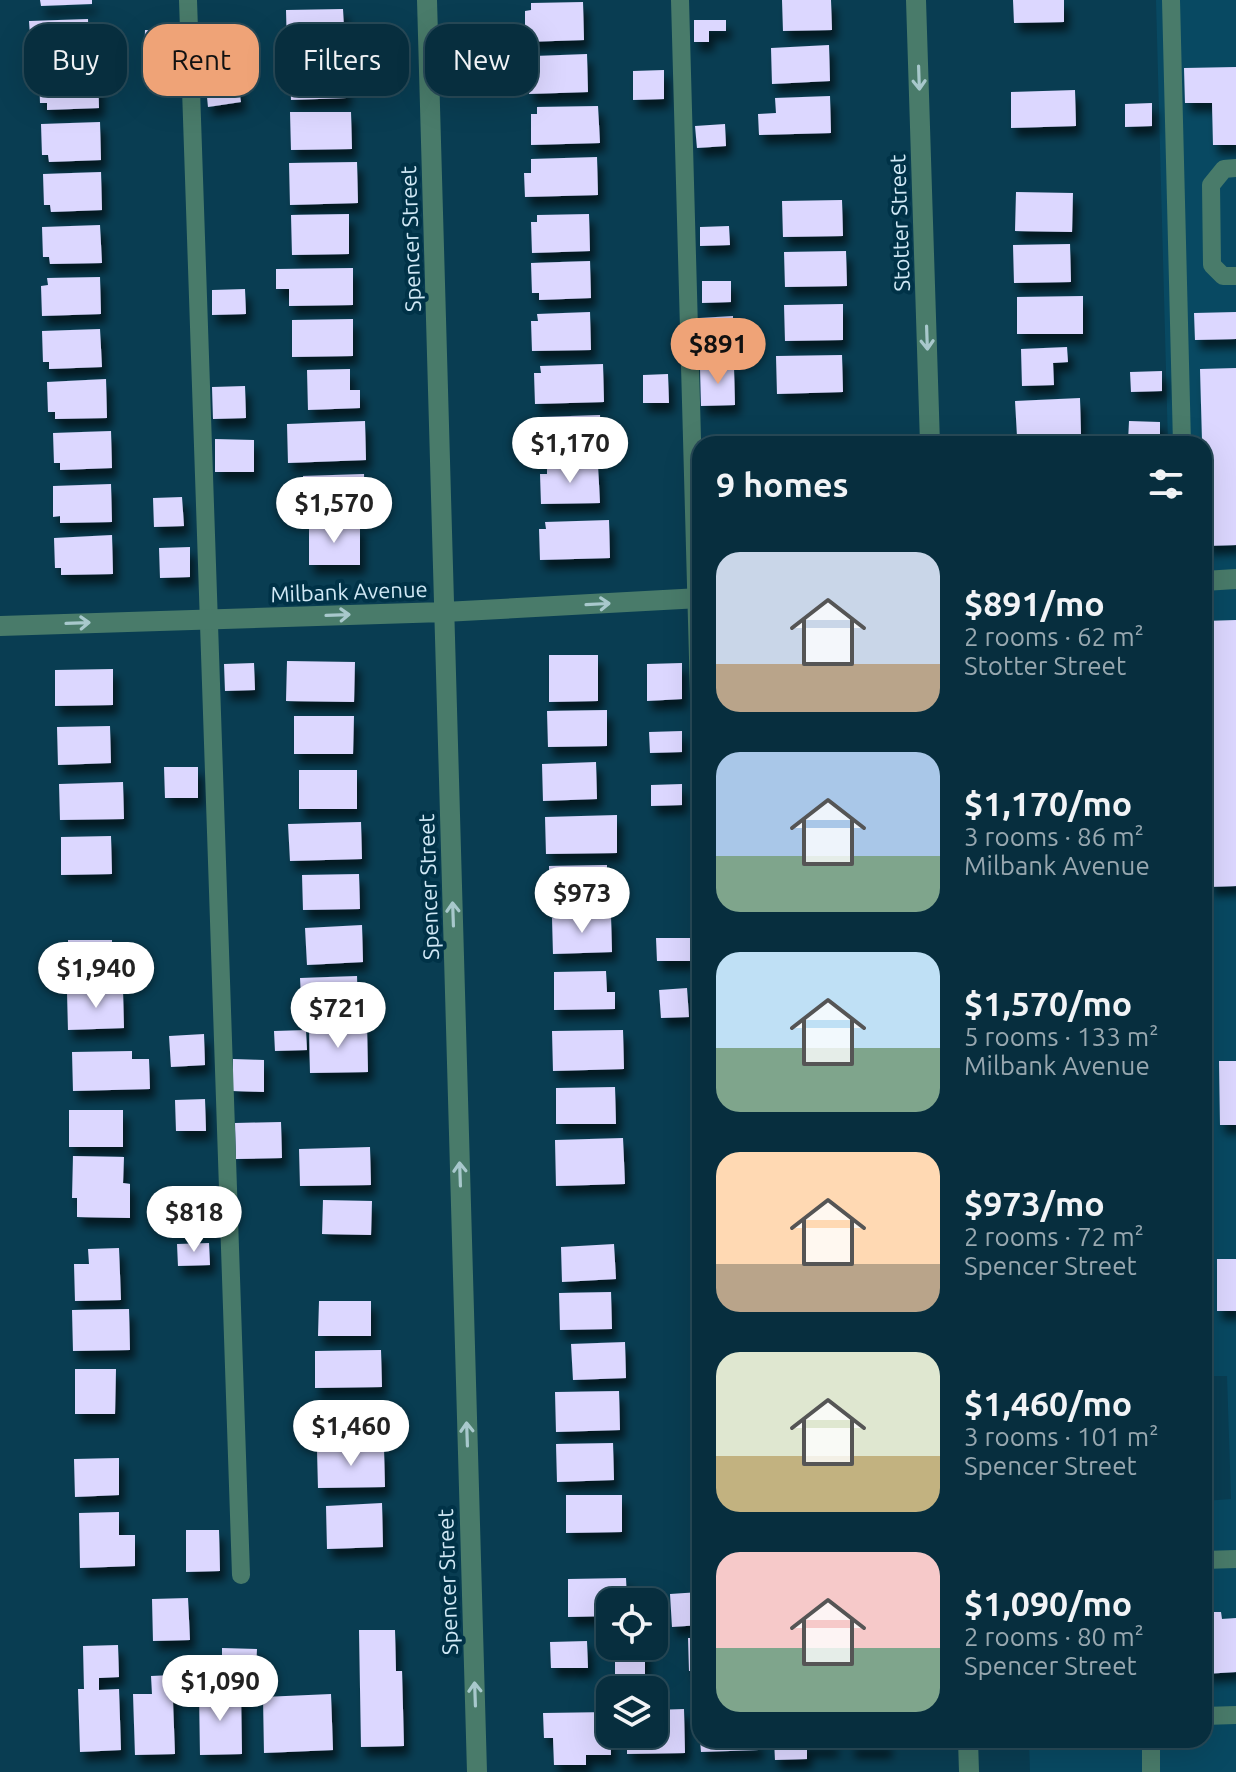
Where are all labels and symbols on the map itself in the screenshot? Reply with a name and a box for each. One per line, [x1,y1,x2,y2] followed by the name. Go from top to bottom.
[911,64,926,91] one-way arrow
[884,154,914,292] street label: Stotter Street
[395,165,425,313] street label: Spencer Street
[671,318,765,386] pin: $891
[919,324,935,351] one-way arrow
[505,417,635,485] pin: $1,170
[269,477,399,545] pin: $1,570
[270,576,428,606] street label: Milbank Avenue
[584,596,611,611] one-way arrow
[324,608,351,623] one-way arrow
[64,616,91,631] one-way arrow
[413,813,443,961] street label: Spencer Street
[535,867,629,935] pin: $973
[445,901,460,928] one-way arrow
[31,942,161,1010] pin: $1,940
[291,982,385,1050] pin: $721
[452,1161,468,1188] one-way arrow
[147,1186,241,1254] pin: $818
[286,1400,416,1468] pin: $1,460
[460,1421,475,1448] one-way arrow
[432,1508,462,1656] street label: Spencer Street
[155,1655,285,1723] pin: $1,090
[467,1681,482,1708] one-way arrow

